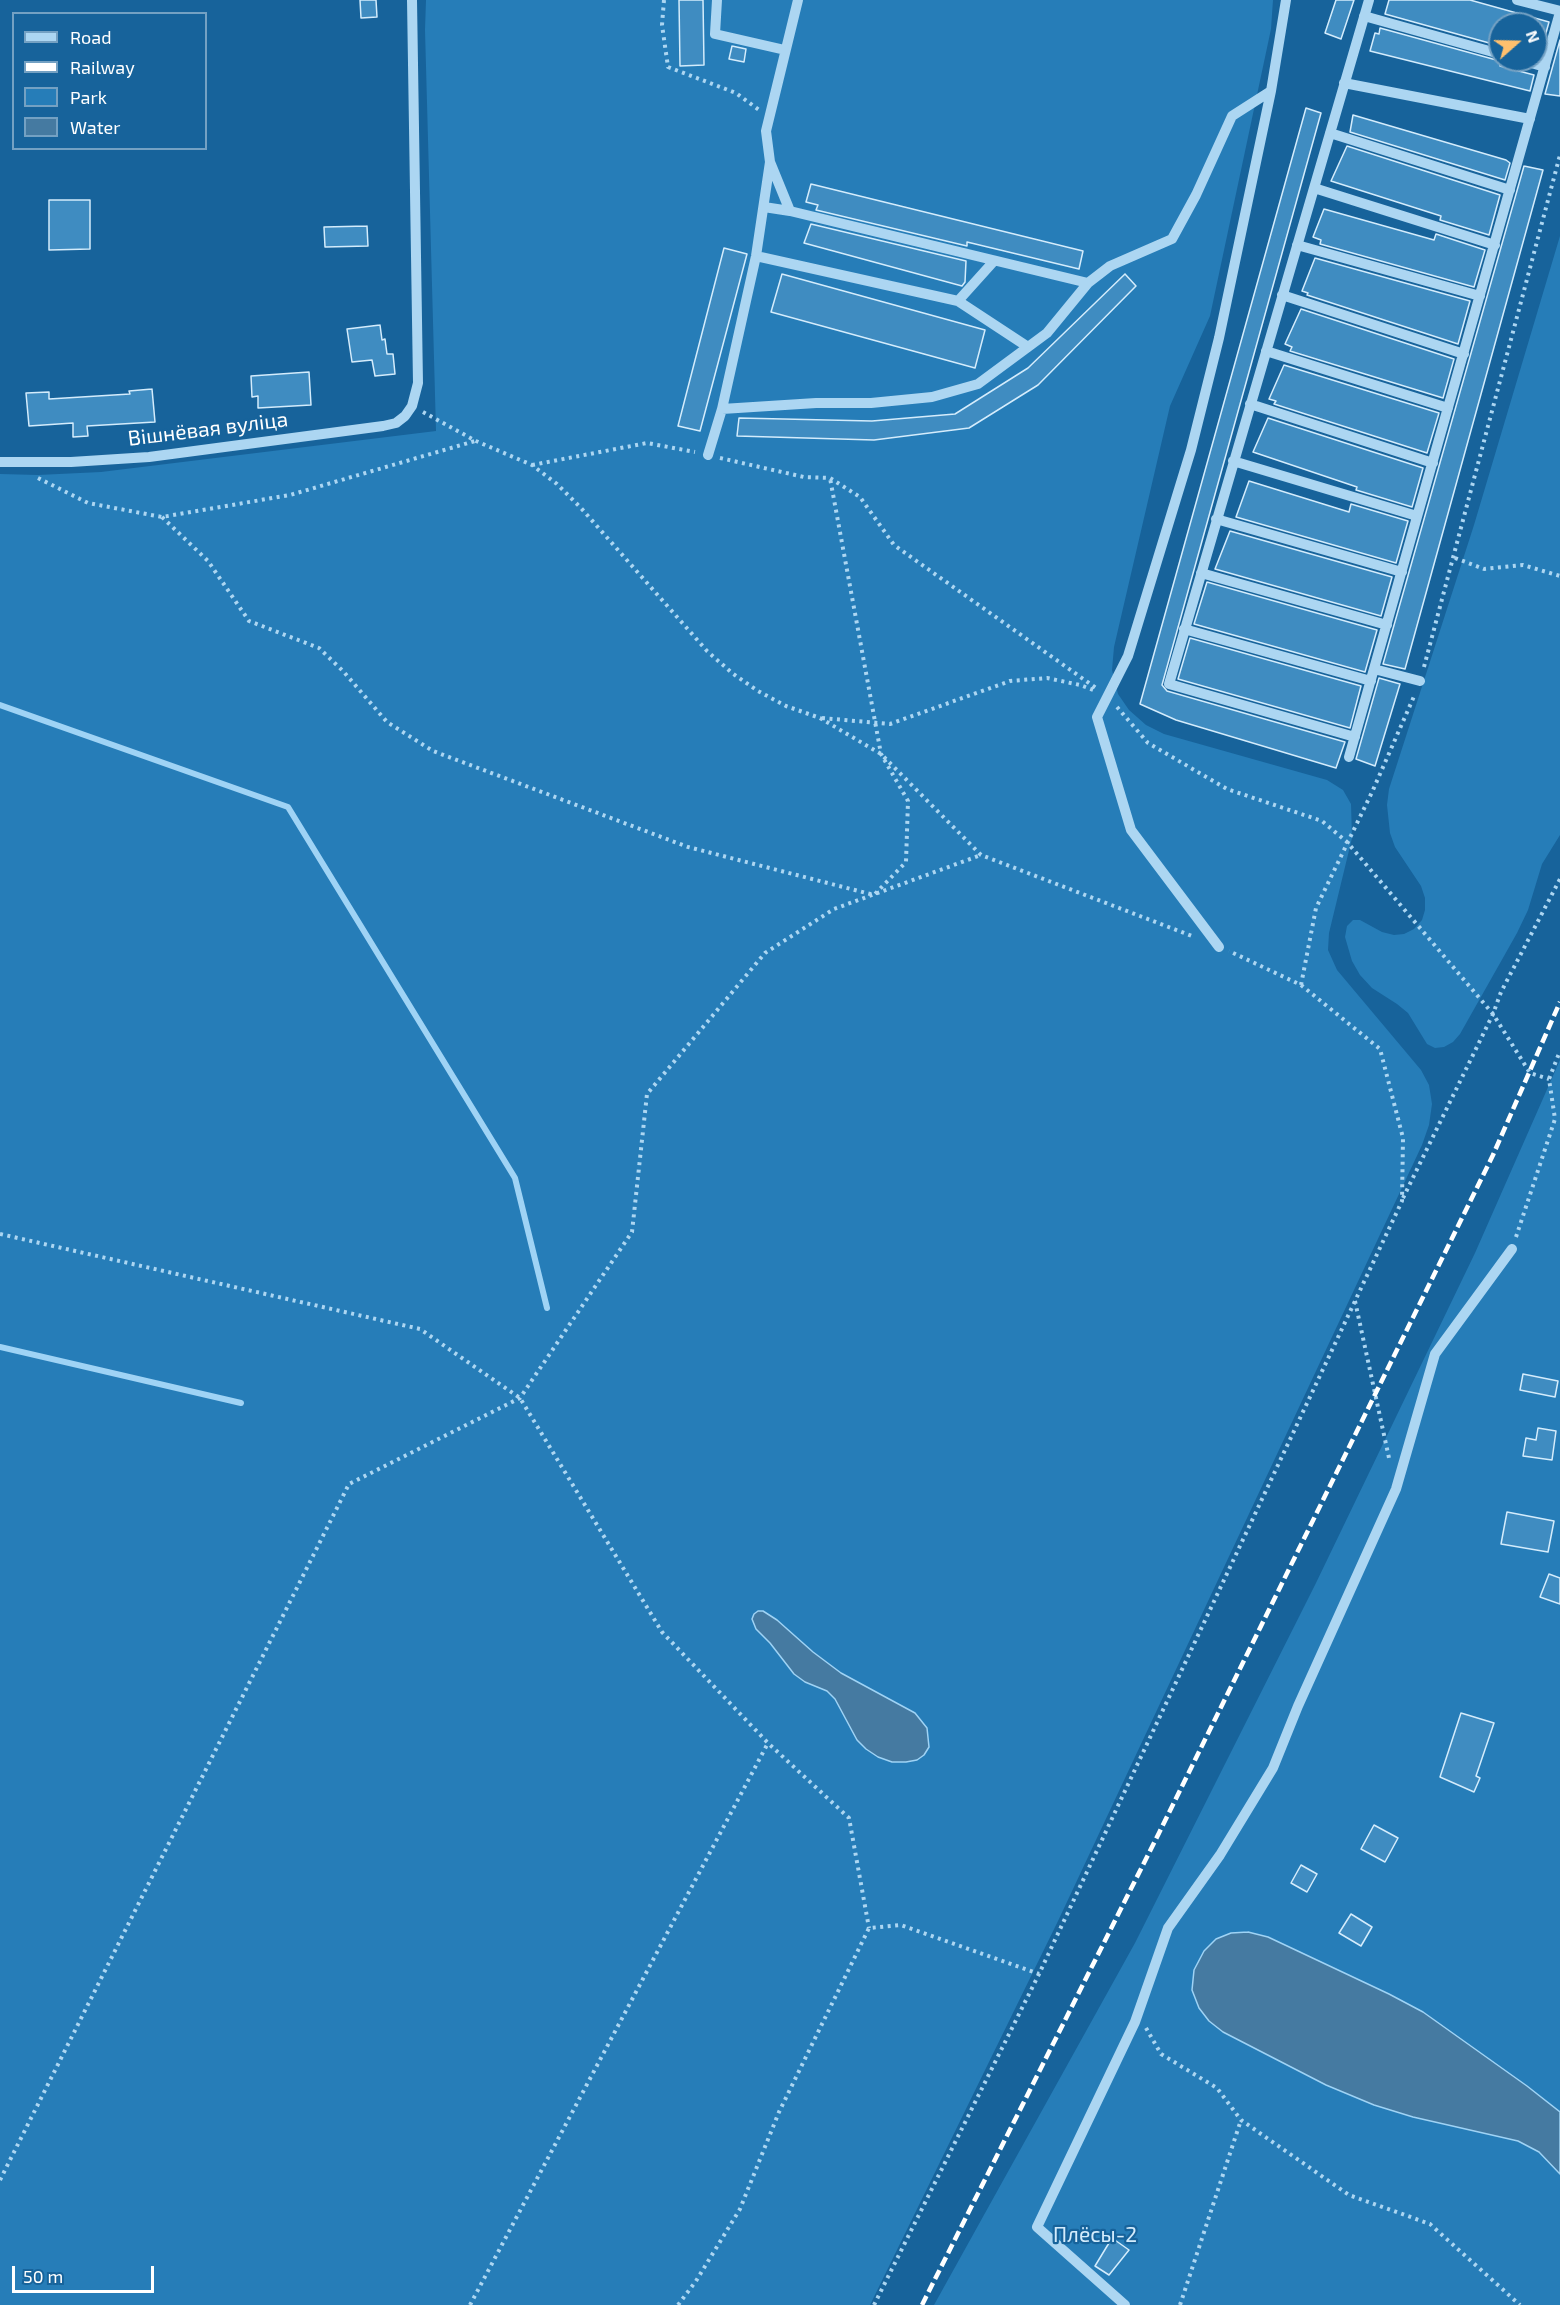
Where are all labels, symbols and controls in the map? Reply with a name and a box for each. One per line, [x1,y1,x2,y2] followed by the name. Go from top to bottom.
[12,12,207,150] legend
[1488,12,1548,72] north arrow
[70,26,111,48] text: Road
[1523,28,1544,45] text: N
[70,56,135,78] text: Railway
[70,86,107,108] text: Park
[70,116,120,138] text: Water
[126,407,290,451] street label: Вішнёвая вуліца
[1053,2222,1137,2248] park label: Плёсы-2
[15,2254,158,2292] scale bar
[23,2265,63,2287] text: 50 m

